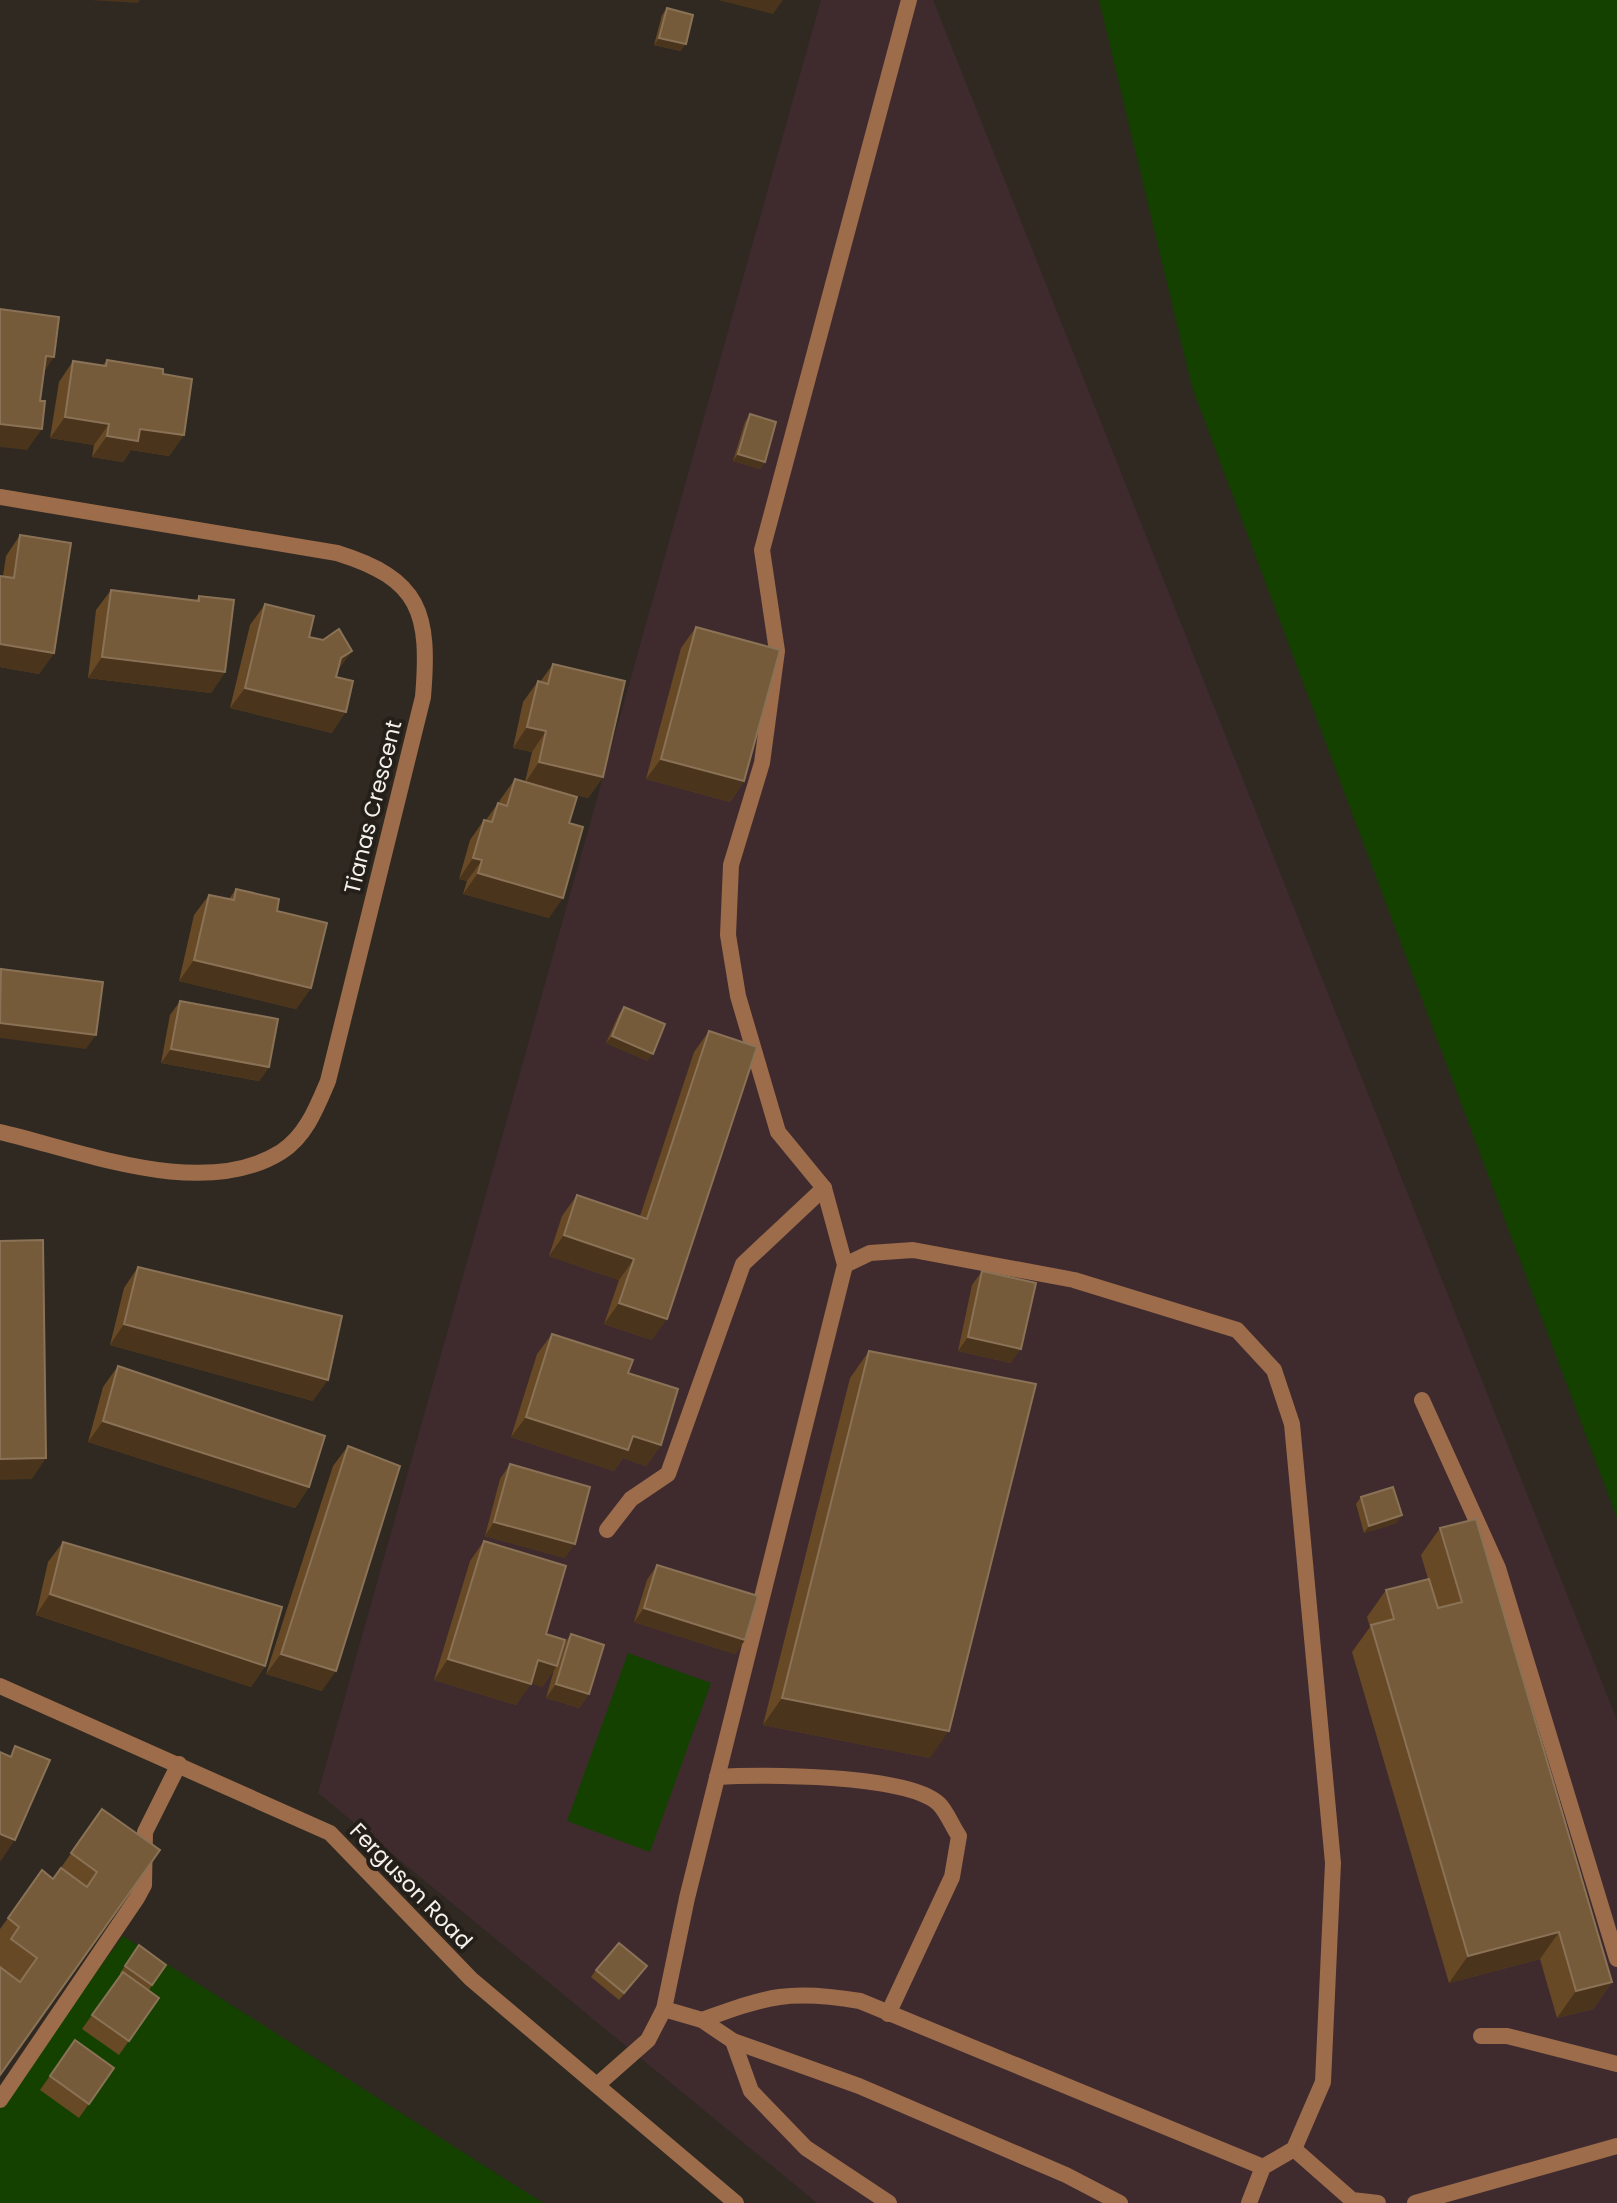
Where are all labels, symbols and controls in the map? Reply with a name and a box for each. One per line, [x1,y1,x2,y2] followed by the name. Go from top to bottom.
[336,717,410,897] street label: Tianas Crescent
[343,1816,479,1956] street label: Ferguson Road

